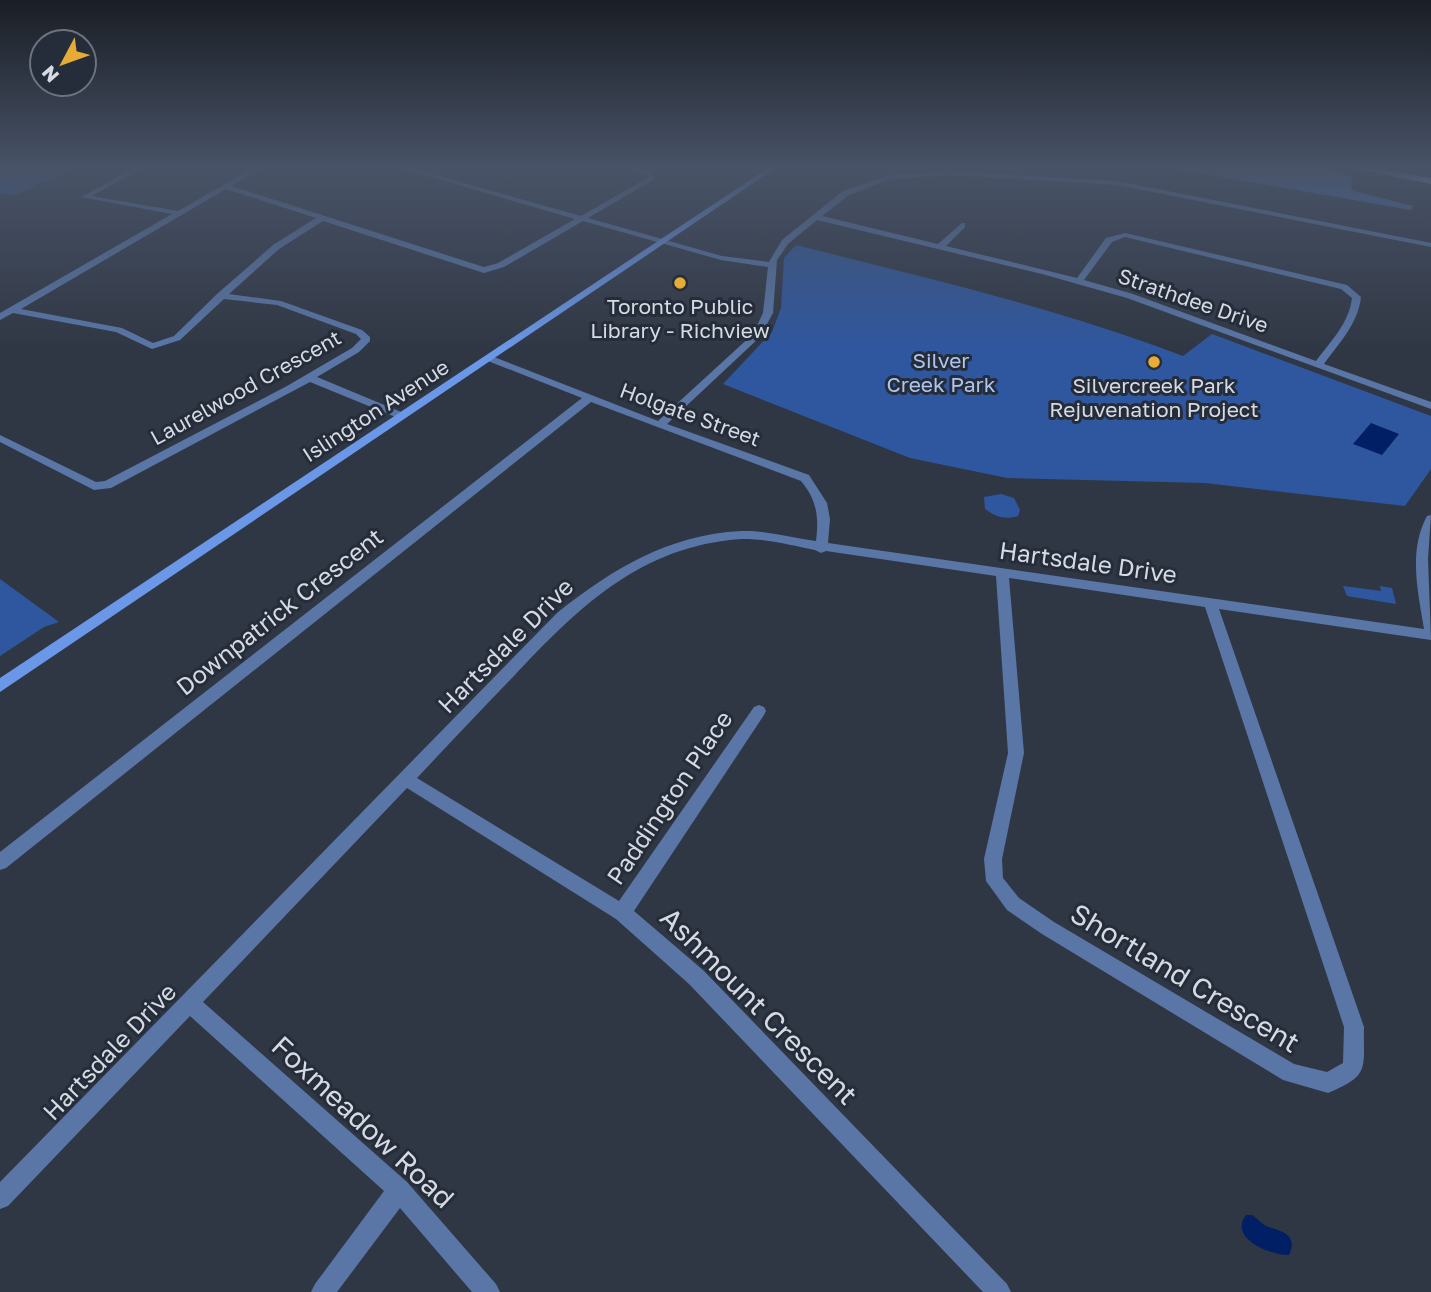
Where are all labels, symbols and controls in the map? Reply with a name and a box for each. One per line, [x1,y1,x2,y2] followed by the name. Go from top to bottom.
[28,28,98,98] north arrow
[36,61,63,87] text: N
[1115,262,1272,338] street label: Strathdee Drive
[672,275,688,291] marker: Toronto Public Library - Richview
[590,293,770,343] place label: Toronto Public Library - Richview
[146,324,345,450] street label: Laurelwood Crescent
[886,347,996,397] park label: Silver Creek Park
[297,353,453,467] street label: Islington Avenue
[1146,354,1162,370] marker: Silvercreek Park Rejuvenation Project
[1049,372,1259,422] place label: Silvercreek Park Rejuvenation Project
[617,377,764,452] street label: Holgate Street
[170,521,388,701] street label: Downpatrick Crescent
[997,535,1179,588] street label: Hartsdale Drive
[431,571,579,719] street label: Hartsdale Drive
[600,705,738,890] street label: Paddington Place
[1065,896,1306,1059] street label: Shortland Crescent
[654,900,865,1111] street label: Ashmount Crescent
[36,976,182,1125] street label: Hartsdale Drive
[265,1029,461,1214] street label: Foxmeadow Road

